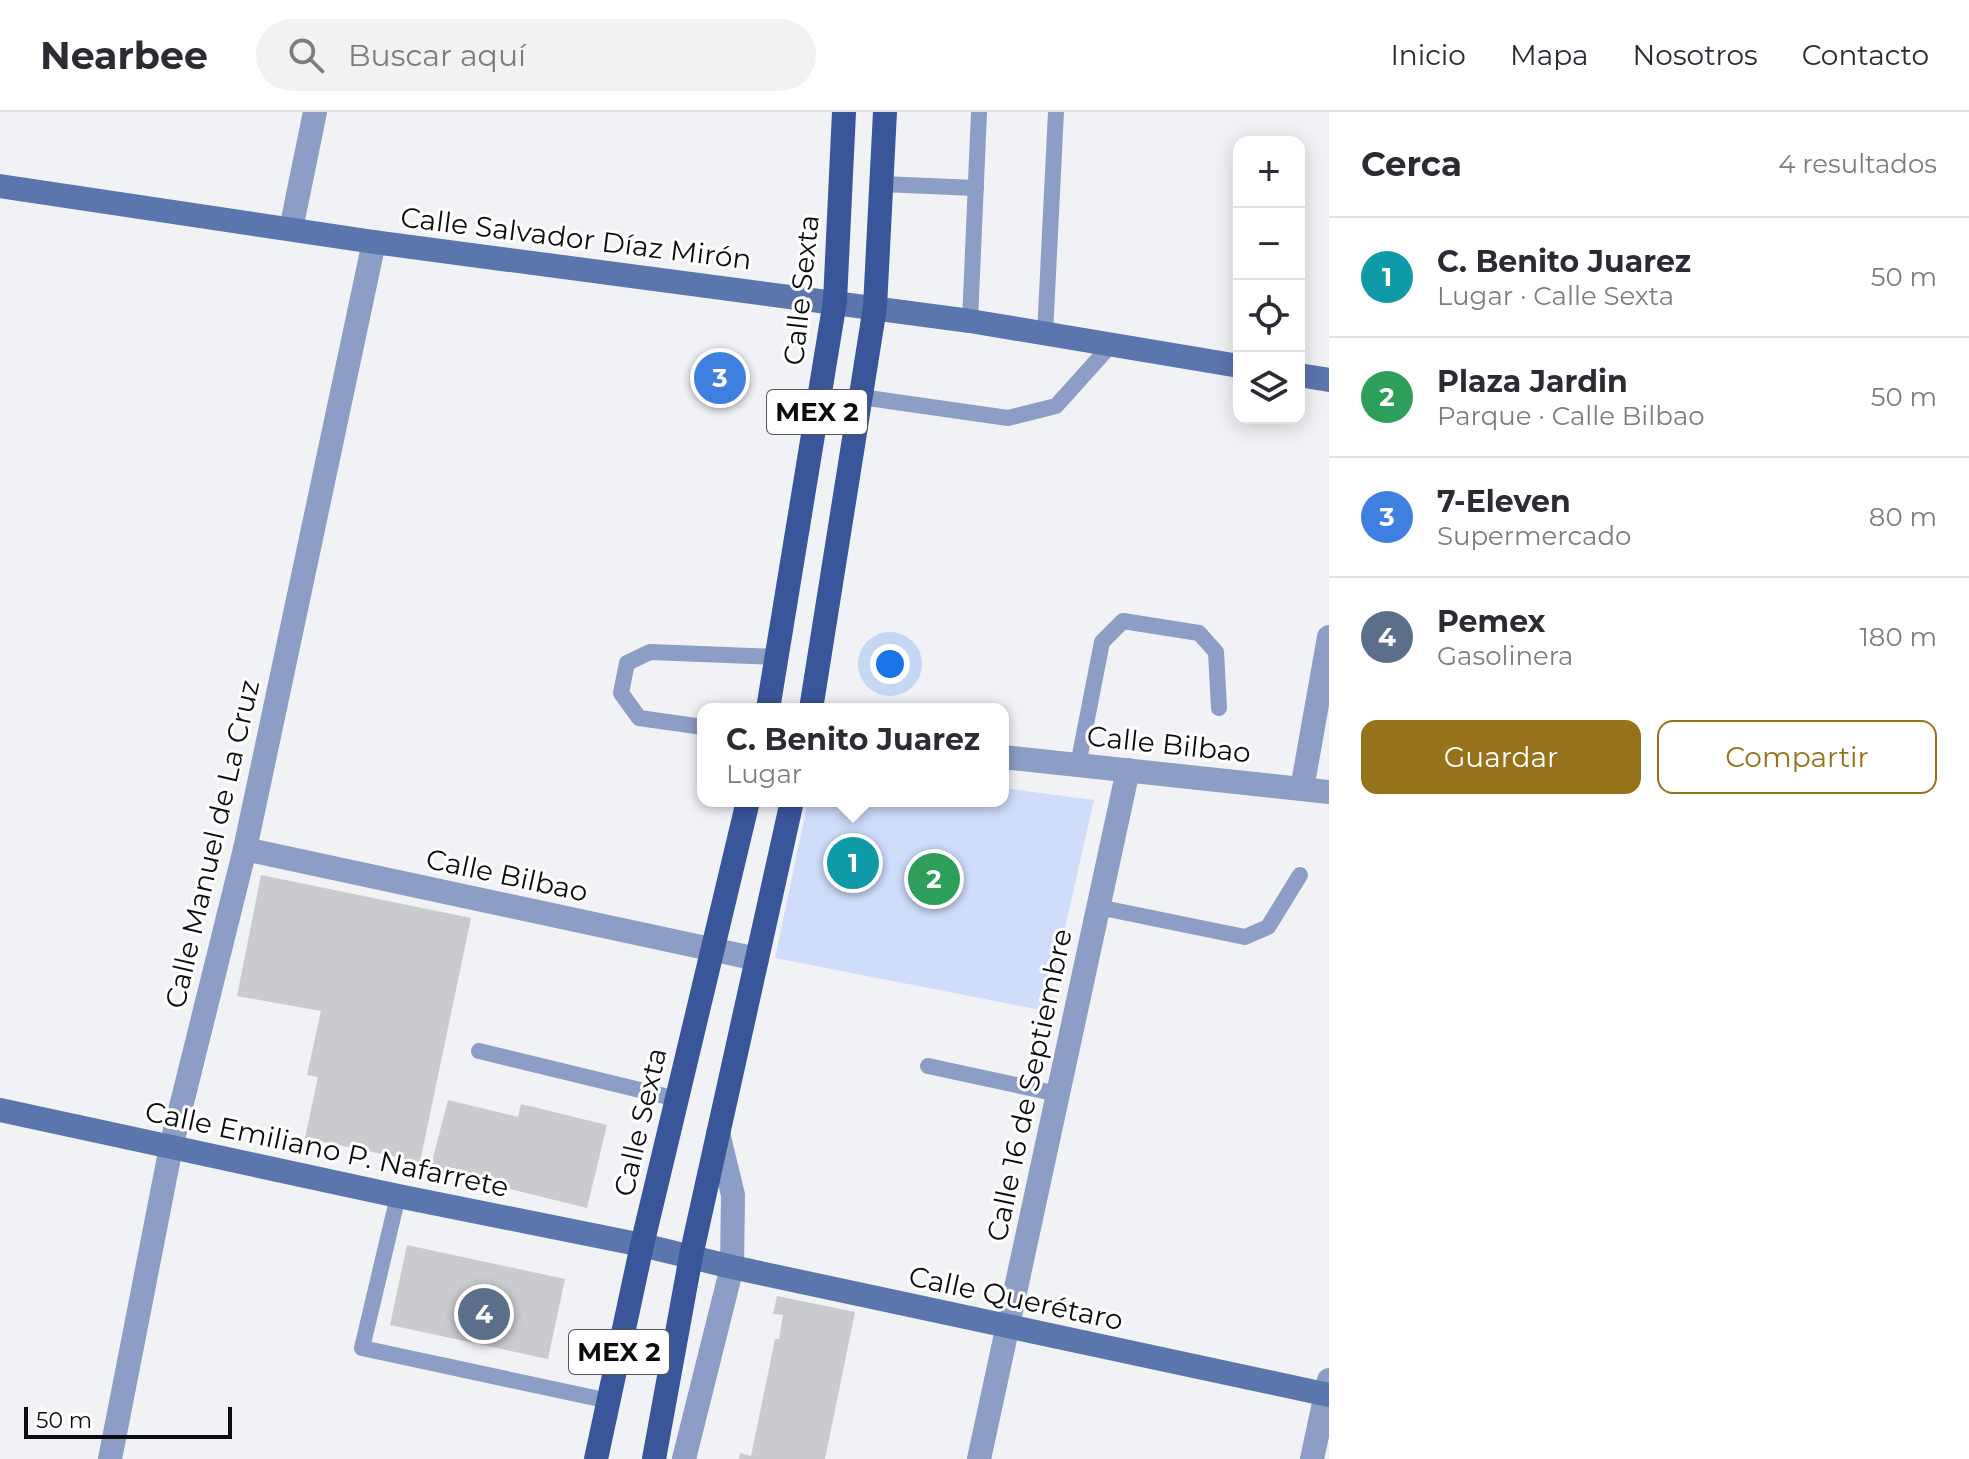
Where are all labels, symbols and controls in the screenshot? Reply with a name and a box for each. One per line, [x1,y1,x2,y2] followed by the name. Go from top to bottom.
[256,19,816,91] search box
[40,32,208,79] text: Nearbee
[284,33,328,77] icon: search
[348,37,526,74] text: Buscar aquí
[1390,38,1466,72] text: Inicio
[1510,38,1589,72] text: Mapa
[1633,38,1758,72] text: Nosotros
[1802,38,1929,72] text: Contacto
[1233,136,1305,424] map controls
[1233,136,1305,208] button: +
[1361,143,1462,185] text: Cerca
[1778,148,1937,180] text: 4 resultados
[399,200,753,276] street label: Calle Salvador Díaz Mirón
[1233,208,1305,280] button: −
[776,213,826,367] street label: Calle Sexta
[1437,243,1691,280] text: C. Benito Juarez
[1382,261,1392,293] text: 1
[1871,261,1937,293] text: 50 m
[1233,280,1305,352] button: locate
[1437,280,1674,312] text: Lugar · Calle Sexta
[694,348,746,408] pin: 3
[1233,352,1305,424] button: layers
[1437,363,1628,400] text: Plaza Jardin
[1379,381,1395,413] text: 2
[1871,381,1937,413] text: 50 m
[767,390,867,434] road number: MEX 2
[1437,400,1705,432] text: Parque · Calle Bilbao
[1437,483,1571,520] text: 7-Eleven
[1379,501,1395,533] text: 3
[1869,501,1937,533] text: 80 m
[1437,520,1631,552] text: Supermercado
[1437,603,1545,640] text: Pemex
[1378,621,1396,653] text: 4
[1859,621,1937,653] text: 180 m
[1437,640,1573,672] text: Gasolinera
[870,644,910,684] your location
[158,676,266,1012] street label: Calle Manuel de La Cruz
[697,703,1009,807] popup
[1085,718,1253,770] street label: Calle Bilbao
[1361,720,1641,794] button: Guardar
[1657,720,1937,794] button: Compartir
[726,721,980,758] text: C. Benito Juarez
[726,758,802,790] text: Lugar
[827,833,879,893] pin: 1
[423,841,591,909] street label: Calle Bilbao
[908,849,960,909] pin: 2
[979,926,1079,1244] street label: Calle 16 de Septiembre
[606,1044,674,1200] street label: Calle Sexta
[142,1094,512,1204] street label: Calle Emiliano P. Nafarrete
[906,1259,1126,1337] street label: Calle Querétaro
[458,1284,510,1344] pin: 4
[569,1330,669,1374] road number: MEX 2
[24,1403,232,1439] scale bar
[36,1407,92,1434] text: 50 m

